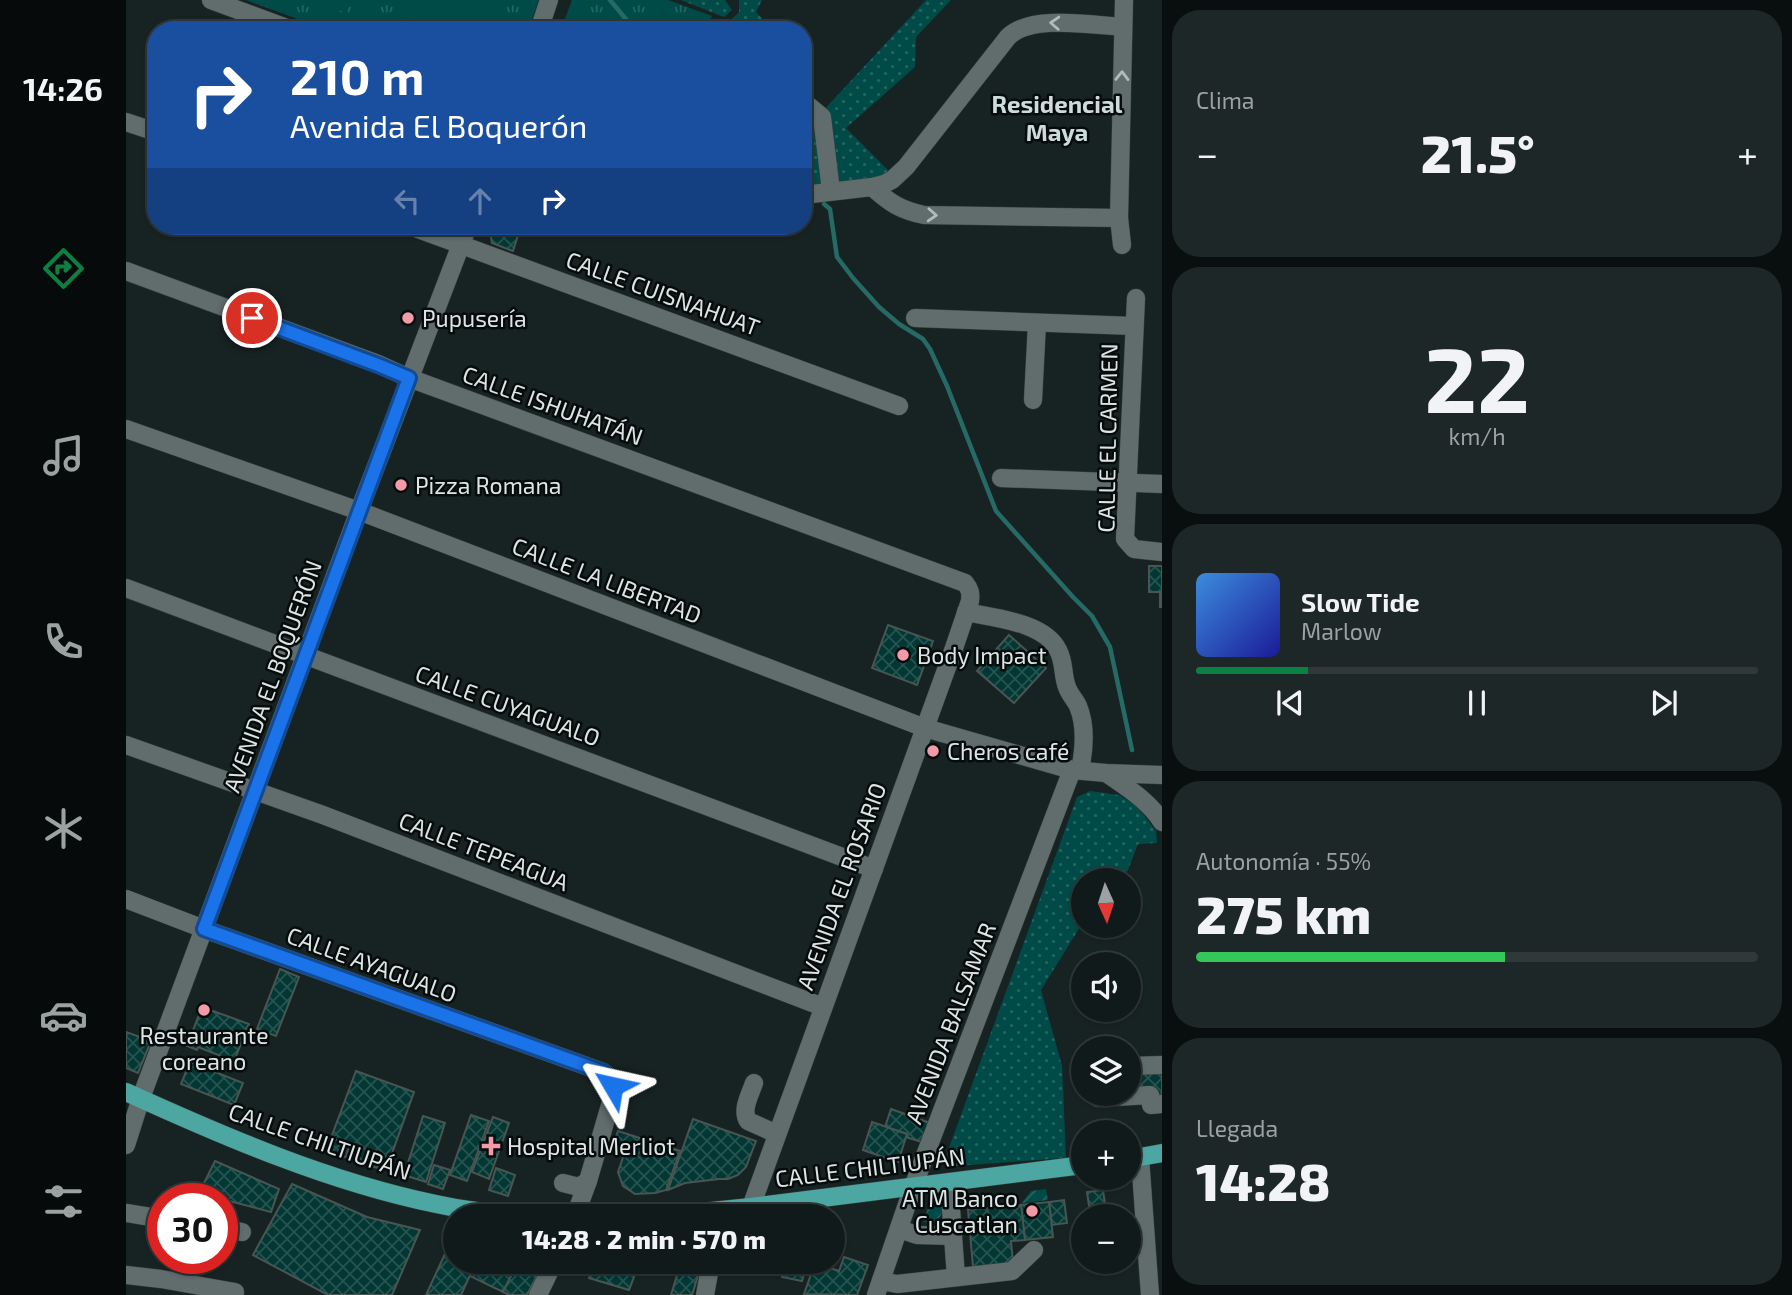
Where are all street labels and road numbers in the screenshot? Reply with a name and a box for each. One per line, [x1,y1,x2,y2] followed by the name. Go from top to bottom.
[562,245,764,341] street label: CALLE CUISNAHUAT
[1091,343,1123,533] street label: CALLE EL CARMEN
[459,359,647,451] street label: CALLE ISHUHATÁN
[508,531,706,629] street label: CALLE LA LIBERTAD
[217,556,327,796] street label: AVENIDA EL BOQUERÓN
[412,659,604,751] street label: CALLE CUYAGUALO
[790,779,892,993] street label: AVENIDA EL ROSARIO
[395,806,573,896] street label: CALLE TEPEAGUA
[899,919,1001,1127] street label: AVENIDA BALSAMAR
[283,920,461,1008] street label: CALLE AYAGUALO
[225,1097,415,1185] street label: CALLE CHILTIUPÁN
[773,1141,967,1193] street label: CALLE CHILTIUPÁN

